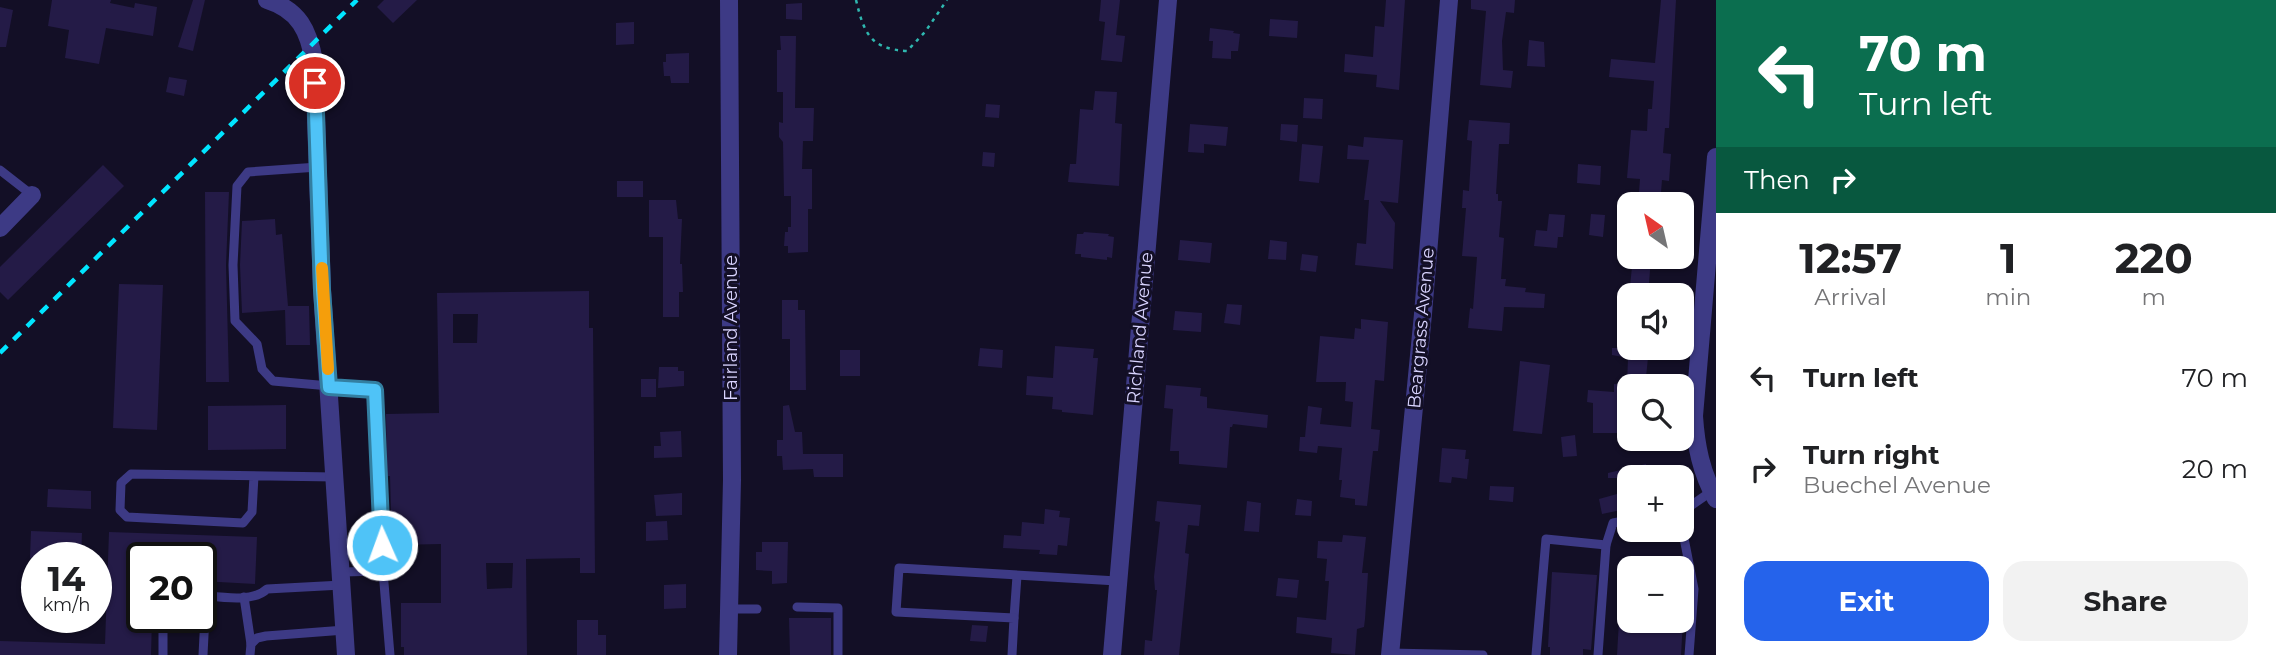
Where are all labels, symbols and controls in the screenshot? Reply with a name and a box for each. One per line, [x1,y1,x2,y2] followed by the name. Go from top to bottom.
[1859,24,1987,83] text: 70 m
[1744,28,1835,119] icon: left
[285,53,345,113] pin
[296,64,334,102] icon: arrive
[1859,84,1993,123] text: Turn left
[1824,161,1862,199] icon: right
[1744,164,1810,196] text: Then
[1617,192,1694,270] north arrow
[1617,192,1694,633] map controls
[1799,232,1902,284] text: 12:57
[2000,232,2017,284] text: 1
[2115,232,2193,284] text: 220
[1403,247,1439,409] street label: Beargrass Avenue
[1122,251,1158,405] street label: Richland Avenue
[720,255,742,401] street label: Fairland Avenue
[1617,283,1694,360] button: sound
[1814,283,1887,311] text: Arrival
[1985,283,2031,311] text: min
[2141,283,2166,311] text: m
[1744,359,1782,397] icon: left
[1803,362,1919,394] text: Turn left
[2182,362,2248,394] text: 70 m
[1617,374,1694,451] button: search
[1803,439,1939,471] text: Turn right
[1744,450,1782,488] icon: right
[2182,453,2248,485] text: 20 m
[1617,465,1694,542] button: +
[1803,471,1991,499] text: Buechel Avenue
[345,508,419,582] position arrow
[126,542,217,633] speed limit sign: 20
[1617,556,1694,633] button: −
[48,557,85,600] text: 14
[1744,561,1989,641] button: Exit
[2003,561,2248,641] button: Share
[42,594,91,616] text: km/h

